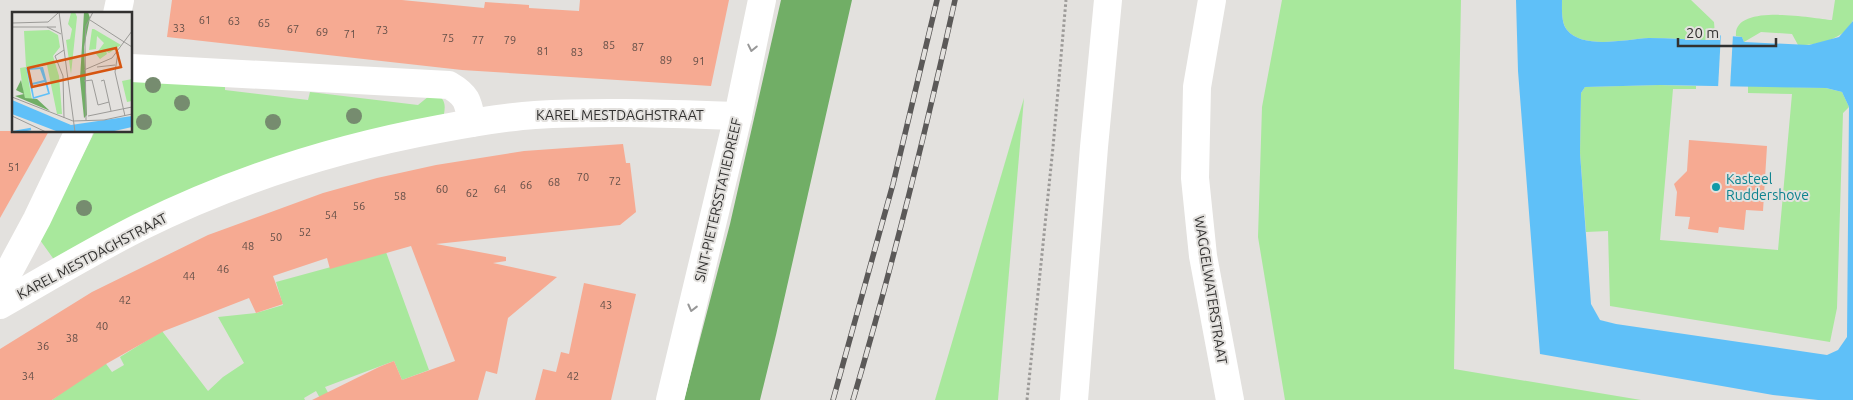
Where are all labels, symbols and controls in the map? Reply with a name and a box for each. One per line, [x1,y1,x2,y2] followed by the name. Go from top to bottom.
[12,12,132,132] inset map
[199,14,211,26] house number: 61
[228,15,240,27] house number: 63
[1678,15,1776,47] scale bar
[258,17,270,29] house number: 65
[173,22,185,34] house number: 33
[287,23,299,35] house number: 67
[376,24,388,36] house number: 73
[1686,24,1719,41] text: 20 m
[316,26,328,38] house number: 69
[344,28,356,40] house number: 71
[442,32,454,44] house number: 75
[472,34,484,46] house number: 77
[504,34,516,46] house number: 79
[603,39,615,51] house number: 85
[632,41,644,53] house number: 87
[747,43,758,52] one-way arrow
[537,45,549,57] house number: 81
[571,46,583,58] house number: 83
[660,54,672,66] house number: 89
[693,55,705,67] house number: 91
[536,107,704,123] street label: KAREL MESTDAGHSTRAAT
[691,117,745,283] street label: SINT-PIETERSSTATIEDREEF
[8,161,20,173] house number: 51
[577,171,589,183] house number: 70
[1726,171,1809,203] place label: Kasteel Ruddershove
[609,175,621,187] house number: 72
[548,176,560,188] house number: 68
[520,179,532,191] house number: 66
[1710,181,1722,193] marker: Kasteel Ruddershove
[436,183,448,195] house number: 60
[494,183,506,195] house number: 64
[466,187,478,199] house number: 62
[394,190,406,202] house number: 58
[353,200,365,212] house number: 56
[14,209,170,302] street label: KAREL MESTDAGHSTRAAT
[325,209,337,221] house number: 54
[1191,215,1231,366] street label: WAGGELWATERSTRAAT
[299,226,311,238] house number: 52
[270,231,282,243] house number: 50
[242,240,254,252] house number: 48
[217,263,229,275] house number: 46
[183,270,195,282] house number: 44
[119,294,131,306] house number: 42
[600,299,612,311] house number: 43
[687,304,698,313] one-way arrow
[96,320,108,332] house number: 40
[66,332,78,344] house number: 38
[37,340,49,352] house number: 36
[22,370,34,382] house number: 34
[567,370,579,382] house number: 42

